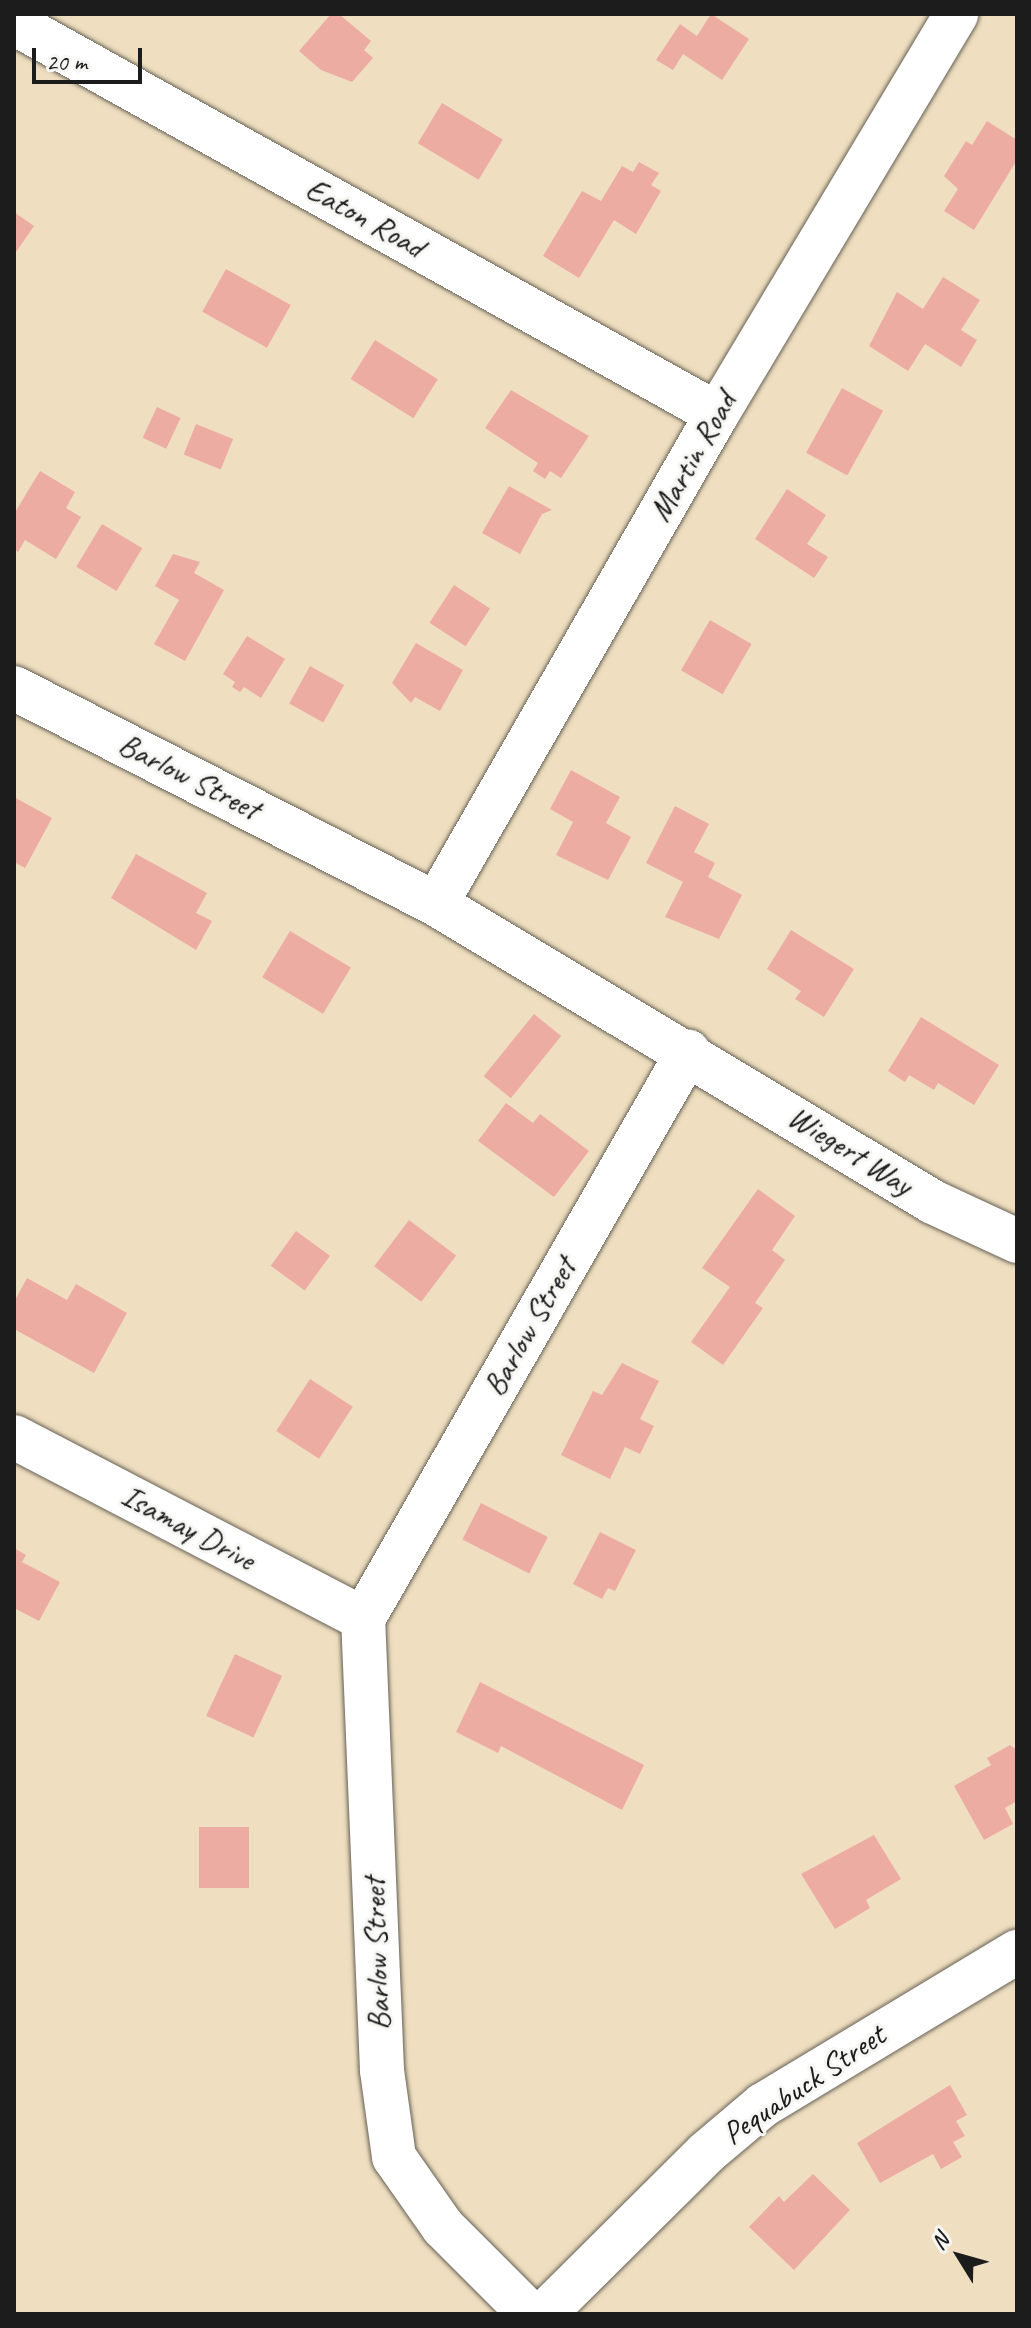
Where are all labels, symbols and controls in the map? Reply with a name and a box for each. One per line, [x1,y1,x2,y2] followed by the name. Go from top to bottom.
[36,32,146,82] scale bar
[46,47,87,77] text: 20 m
[299,170,431,266] street label: Eaton Road
[641,386,745,528] street label: Martin Road
[112,725,266,829] street label: Barlow Street
[781,1098,919,1204] street label: Wiegert Way
[475,1251,585,1403] street label: Barlow Street
[115,1477,261,1579] street label: Isamay Drive
[355,1877,399,2031] street label: Barlow Street
[715,2016,893,2154] street label: Pequabuck Street
[919,2216,999,2296] north arrow
[925,2228,955,2255] text: N

